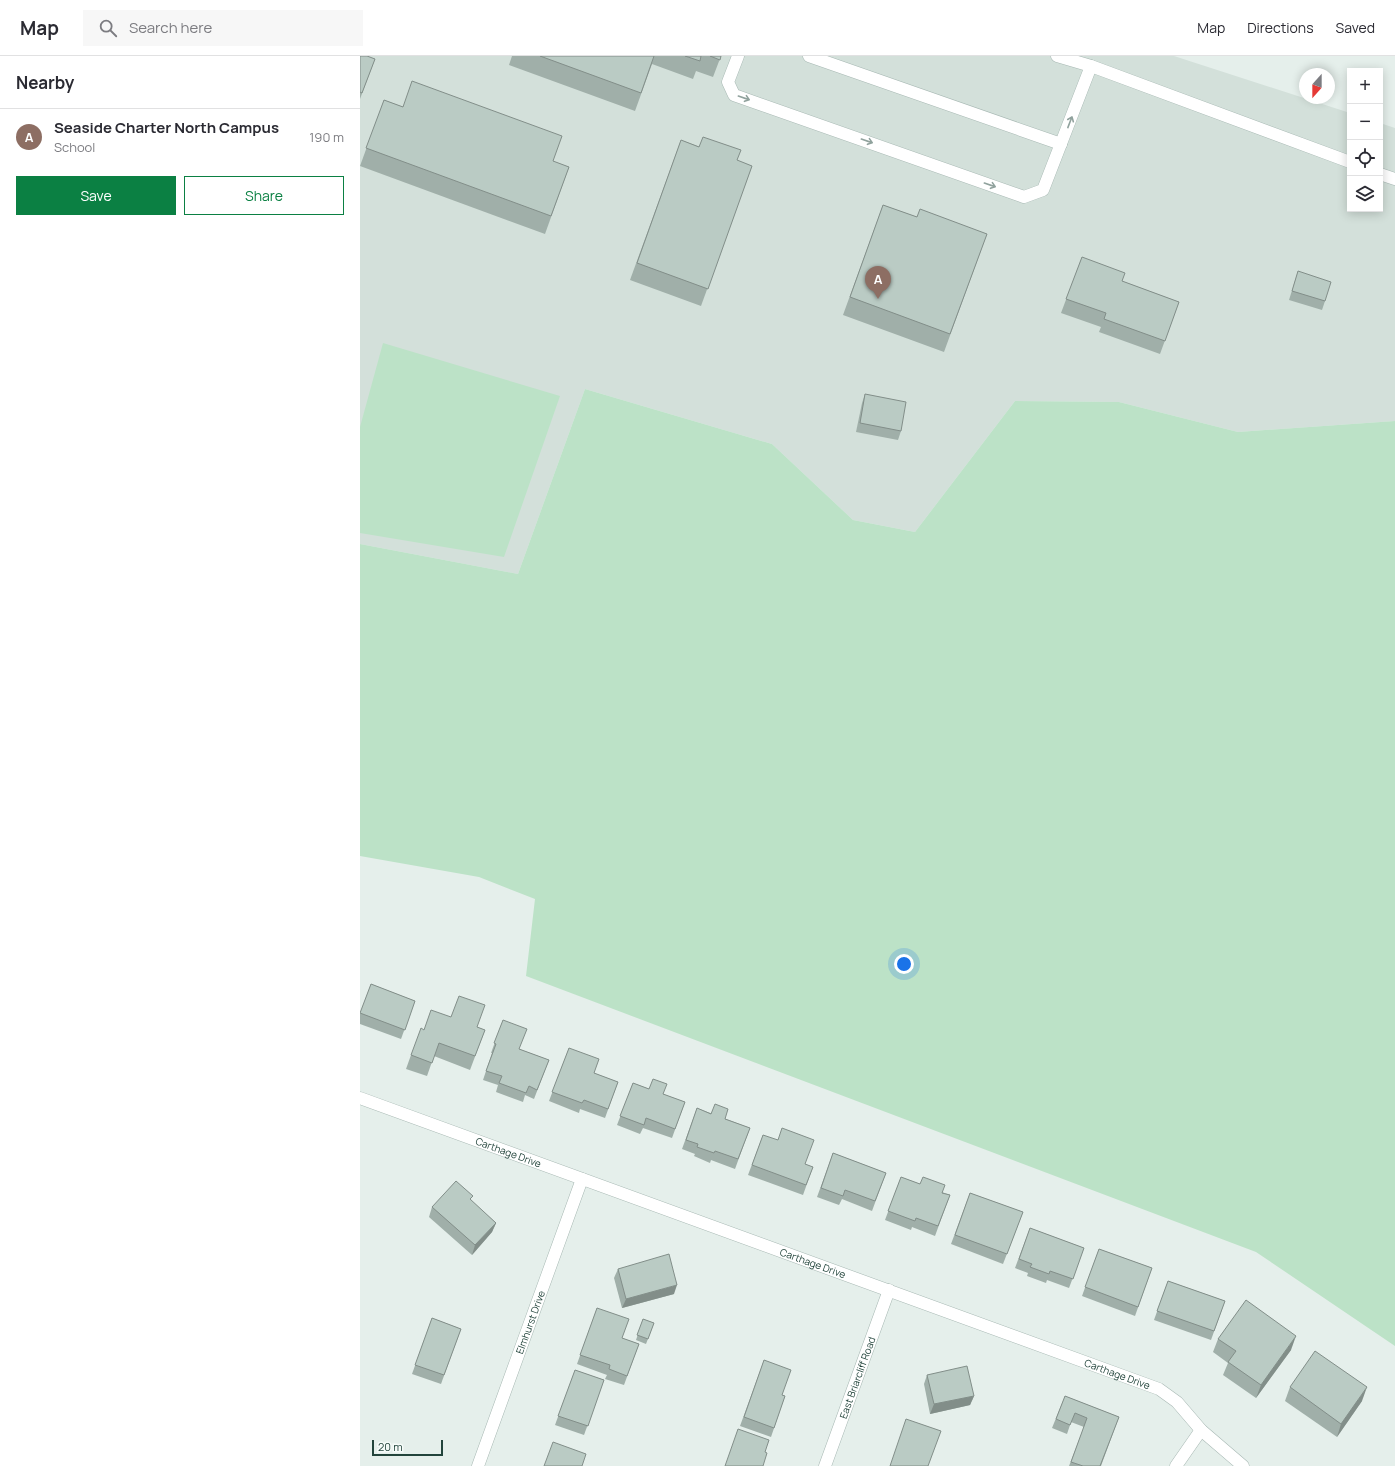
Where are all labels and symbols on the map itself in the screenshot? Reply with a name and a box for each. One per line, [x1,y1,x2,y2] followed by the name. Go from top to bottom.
[1299,68,1335,104] north arrow
[738,95,750,103] one-way arrow
[1066,116,1074,128] one-way arrow
[861,138,873,146] one-way arrow
[983,181,995,189] one-way arrow
[865,266,891,299] pin: A
[894,954,914,974] your location
[474,1134,543,1171] street label: Carthage Drive
[778,1245,848,1281] street label: Carthage Drive
[512,1288,548,1356] street label: Elmhurst Drive
[836,1335,878,1421] street label: East Briarcliff Road
[1082,1355,1152,1392] street label: Carthage Drive
[372,1438,443,1457] scale bar

